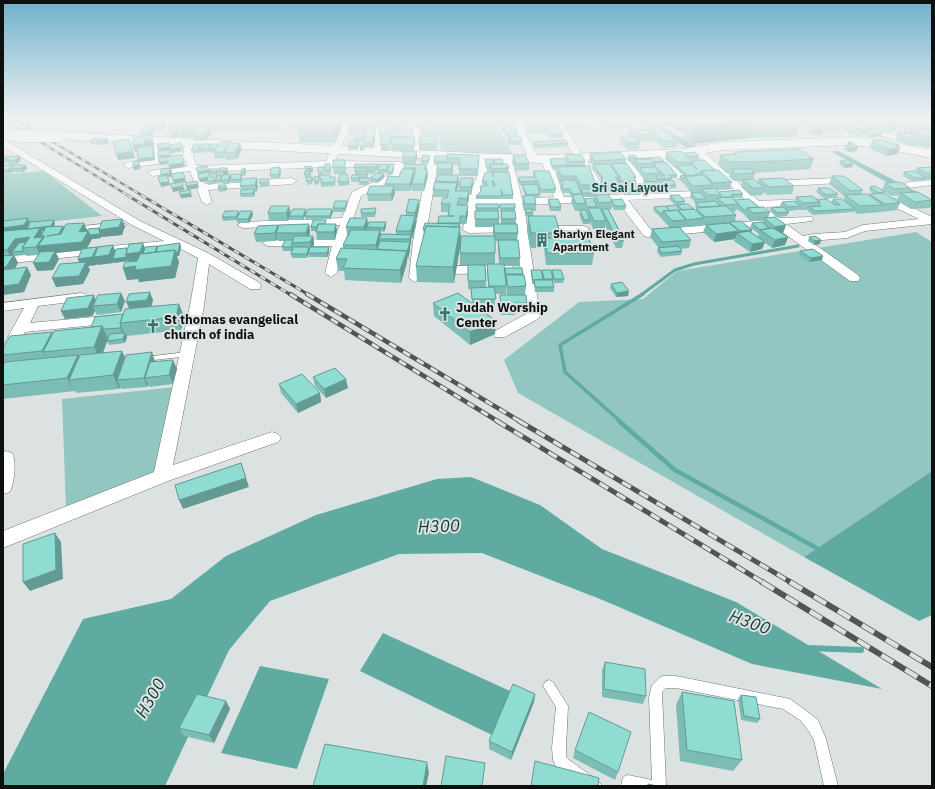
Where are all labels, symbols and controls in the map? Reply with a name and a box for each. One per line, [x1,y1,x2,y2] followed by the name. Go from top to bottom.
[591,180,669,195] district label: Sri Sai Layout
[553,227,635,254] place label: Sharlyn Elegant Apartment
[534,232,550,248] building icon: Sharlyn Elegant Apartment
[456,299,548,331] place label: Judah Worship Center
[437,306,453,322] church icon: Judah Worship Center
[164,311,298,343] place label: St thomas evangelical church of india
[145,318,161,334] church icon: St thomas evangelical church of india
[418,514,460,538] water label: H300
[726,604,774,640] water label: H300
[130,674,170,722] water label: H300

